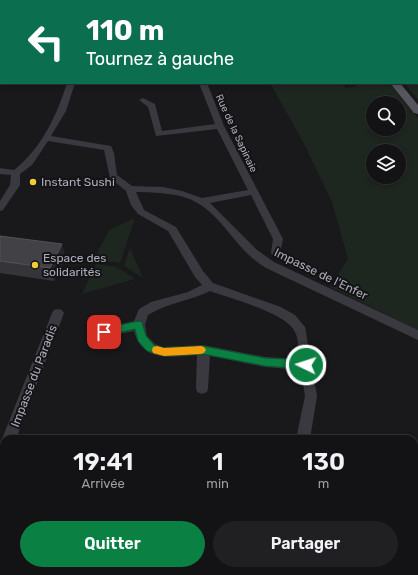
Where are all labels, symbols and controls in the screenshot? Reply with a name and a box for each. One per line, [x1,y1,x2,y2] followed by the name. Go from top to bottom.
[86,14,164,47] text: 110 m
[20,16,72,68] icon: left
[86,48,234,70] text: Tournez à gauche
[213,92,260,175] street label: Rue de la Sapinaie
[366,96,406,184] map controls
[366,96,406,136] button: search
[366,144,406,184] button: layers
[41,175,115,189] place label: Instant Sushi
[28,177,38,187] marker: Instant Sushi
[272,245,370,303] street label: Impasse de l'Enfer
[43,251,106,279] place label: Espace des solidarités
[30,260,40,270] marker: Espace des solidarités
[87,315,121,349] pin
[93,321,115,343] icon: arrive
[8,323,60,429] street label: Impasse du Paradis
[285,344,327,386] position arrow
[73,448,133,476] text: 19:41
[212,448,223,476] text: 1
[302,448,345,476] text: 130
[82,476,125,491] text: Arrivée
[206,476,229,491] text: min
[318,476,329,491] text: m
[20,521,205,567] button: Quitter
[213,521,398,567] button: Partager

